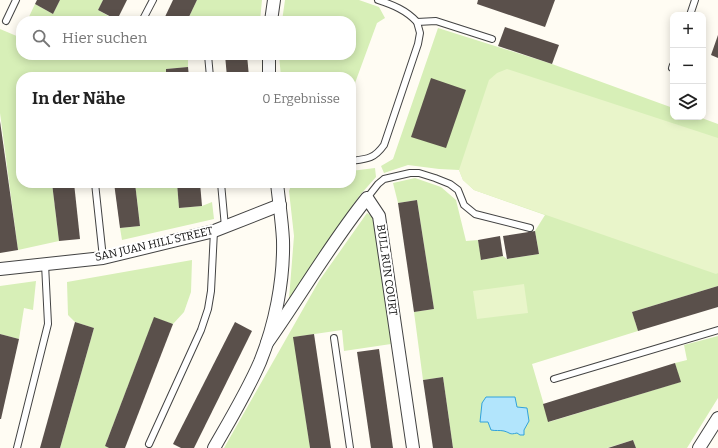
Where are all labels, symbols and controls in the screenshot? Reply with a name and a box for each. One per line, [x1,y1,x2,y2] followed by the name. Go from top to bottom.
[670,12,706,120] map controls
[670,12,706,48] button: +
[16,16,356,60] search box
[30,27,52,49] icon: search
[62,29,147,47] text: Hier suchen
[670,48,706,84] button: −
[670,84,706,120] button: layers
[32,88,125,109] text: In der Nähe
[262,91,340,106] text: 0 Ergebnisse
[374,223,400,317] street label: BULL RUN COURT
[94,224,215,264] street label: SAN JUAN HILL STREET

